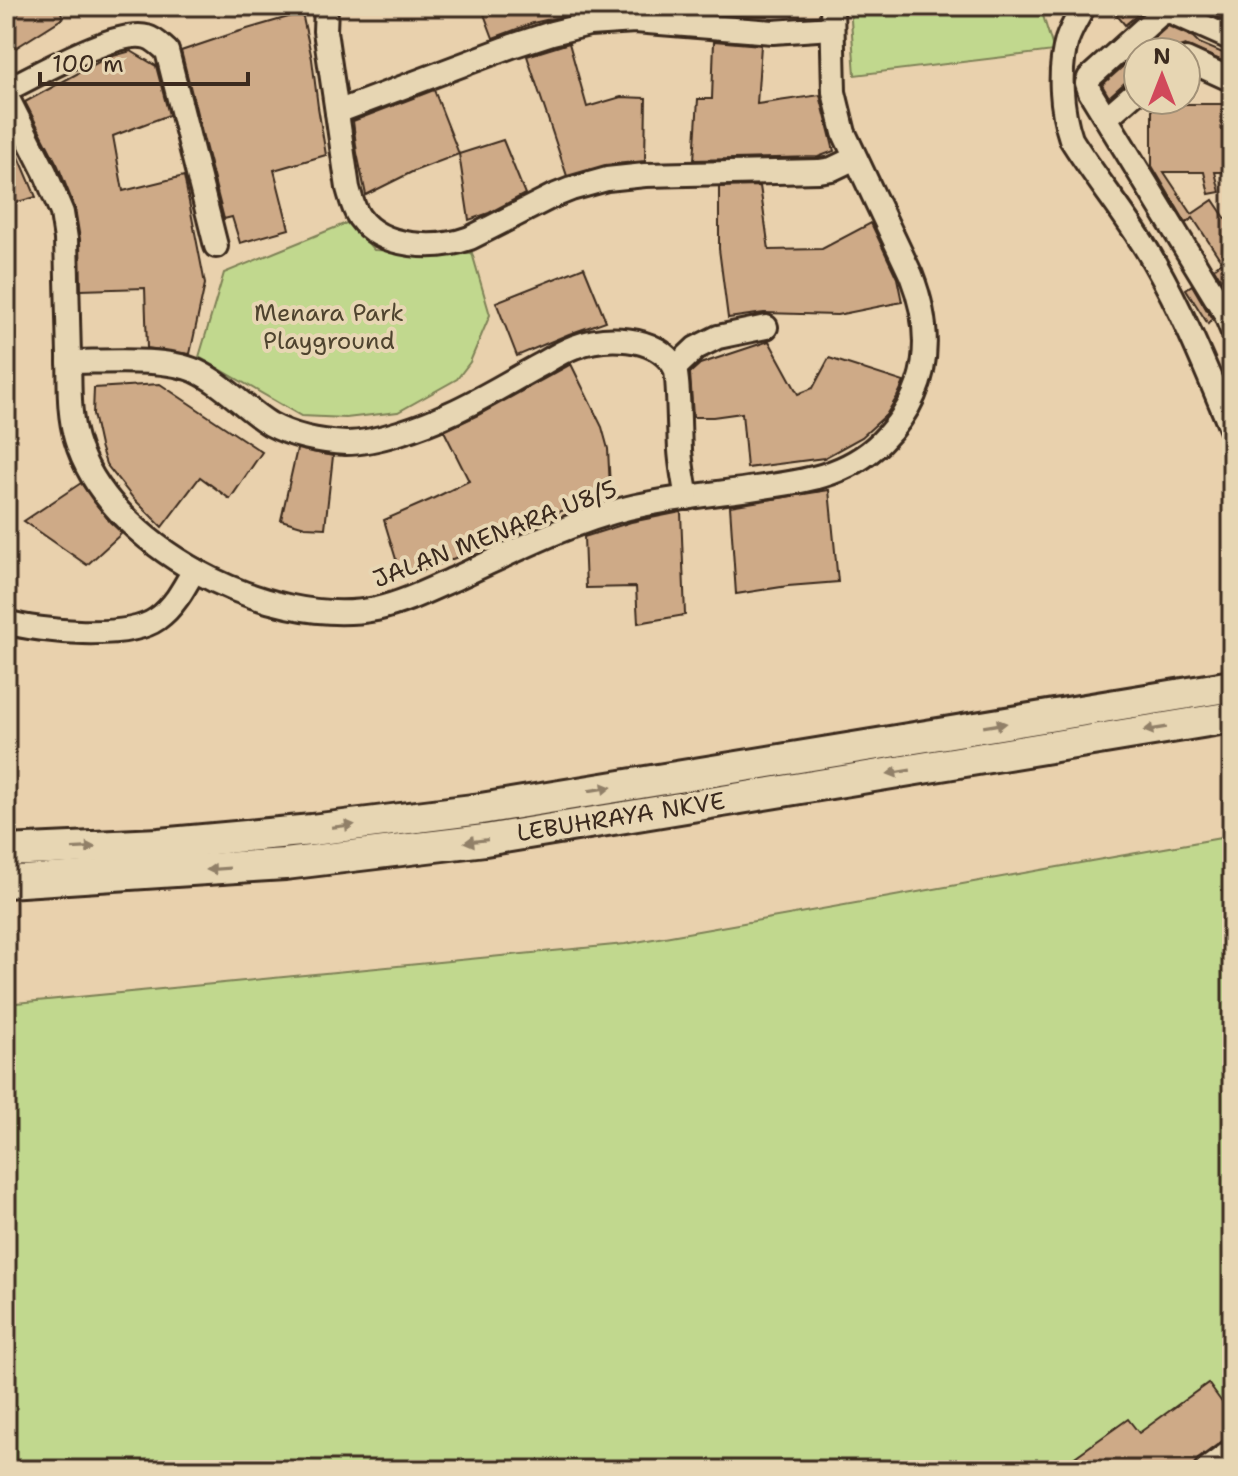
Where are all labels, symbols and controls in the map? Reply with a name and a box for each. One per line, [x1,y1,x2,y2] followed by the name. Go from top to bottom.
[40,36,248,86] scale bar
[1122,36,1202,116] north arrow
[1153,42,1171,71] text: N
[52,48,124,80] text: 100 m
[254,297,404,357] park label: Menara Park Playground
[368,473,622,595] street label: JALAN MENARA U8/5
[983,718,1008,731] one-way arrow
[1142,724,1167,736] one-way arrow
[886,766,911,778] one-way arrow
[588,783,613,795] one-way arrow
[515,785,727,849] street label: LEBUHRAYA NKVE
[331,819,356,832] one-way arrow
[463,835,488,848] one-way arrow
[72,841,97,854] one-way arrow
[205,863,230,876] one-way arrow

